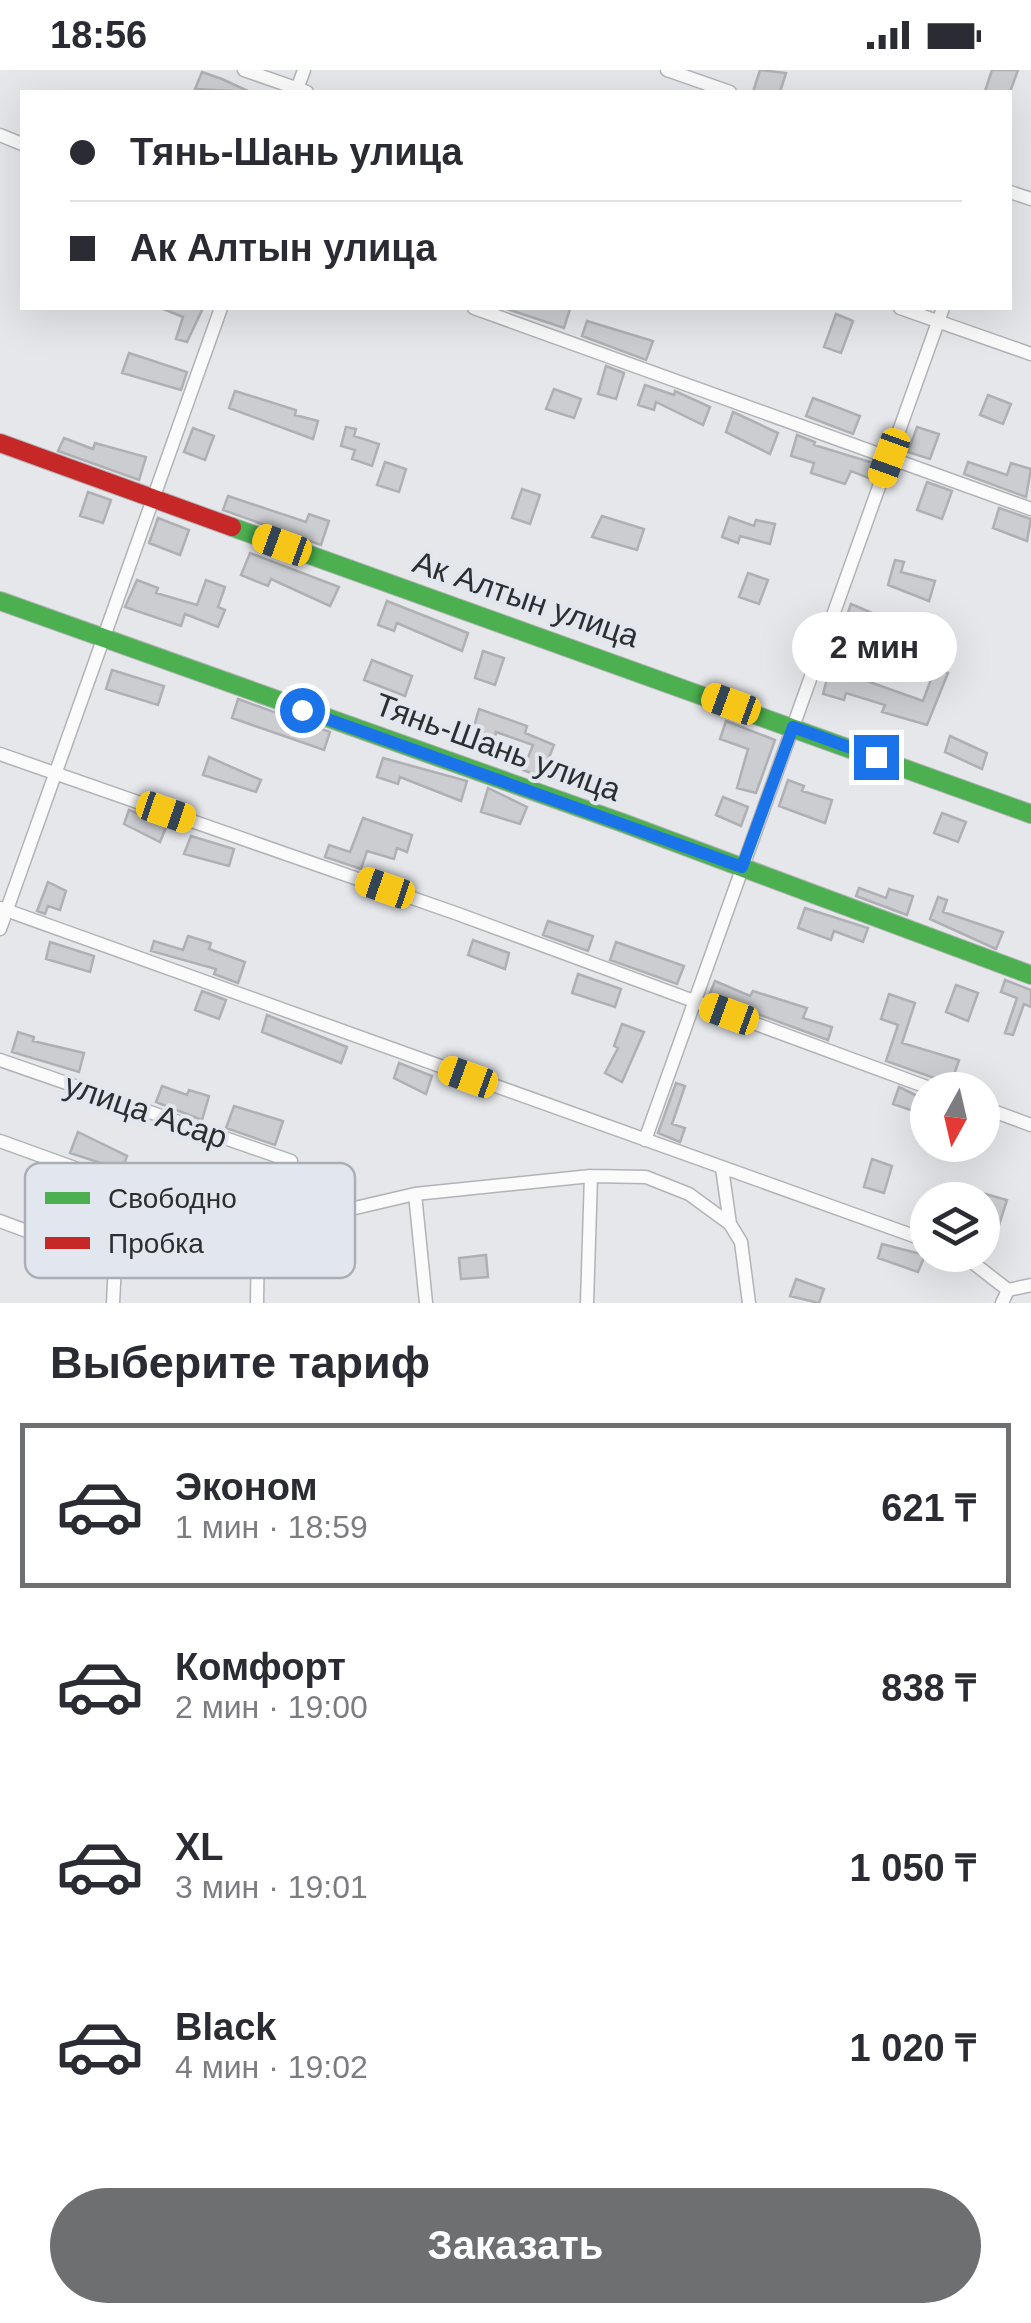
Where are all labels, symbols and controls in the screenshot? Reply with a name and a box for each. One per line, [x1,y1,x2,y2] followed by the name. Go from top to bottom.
[50,14,147,56] text: 18:56
[130,131,463,173] text: Тянь-Шань улица
[130,227,436,269] text: Ак Алтын улица
[865,425,913,491] car
[249,521,315,569] car
[408,543,644,655] street label: Ак Алтын улица
[794,612,958,682] callout: 2 мин
[830,629,919,665] text: 2 мин
[698,680,764,728] car
[370,686,626,808] street label: Тянь-Шань улица
[280,688,325,733] route start
[854,735,899,780] route end
[133,788,199,836] car
[352,864,418,912] car
[696,990,762,1038] car
[435,1053,501,1101] car
[60,1066,232,1156] street label: улица Асар
[910,1072,1000,1162] north arrow
[910,1072,1000,1272] map controls
[25,1163,355,1278] legend
[910,1182,1000,1272] button: layers
[108,1183,237,1214] text: Свободно
[108,1228,204,1259] text: Пробка
[50,1337,430,1388] text: Выберите тариф
[55,1461,145,1551] icon: car
[175,1466,318,1508] text: Эконом
[881,1487,976,1529] text: 621 ₸
[175,1509,368,1545] text: 1 мин · 18:59
[55,1641,145,1731] icon: car
[175,1646,346,1688] text: Комфорт
[881,1667,976,1709] text: 838 ₸
[175,1689,368,1725] text: 2 мин · 19:00
[55,1821,145,1911] icon: car
[175,1826,224,1868] text: XL
[850,1847,976,1889] text: 1 050 ₸
[175,1869,368,1905] text: 3 мин · 19:01
[55,2001,145,2091] icon: car
[175,2006,276,2048] text: Black
[850,2027,976,2069] text: 1 020 ₸
[175,2049,368,2085] text: 4 мин · 19:02
[50,2188,981,2303] button: Заказать

